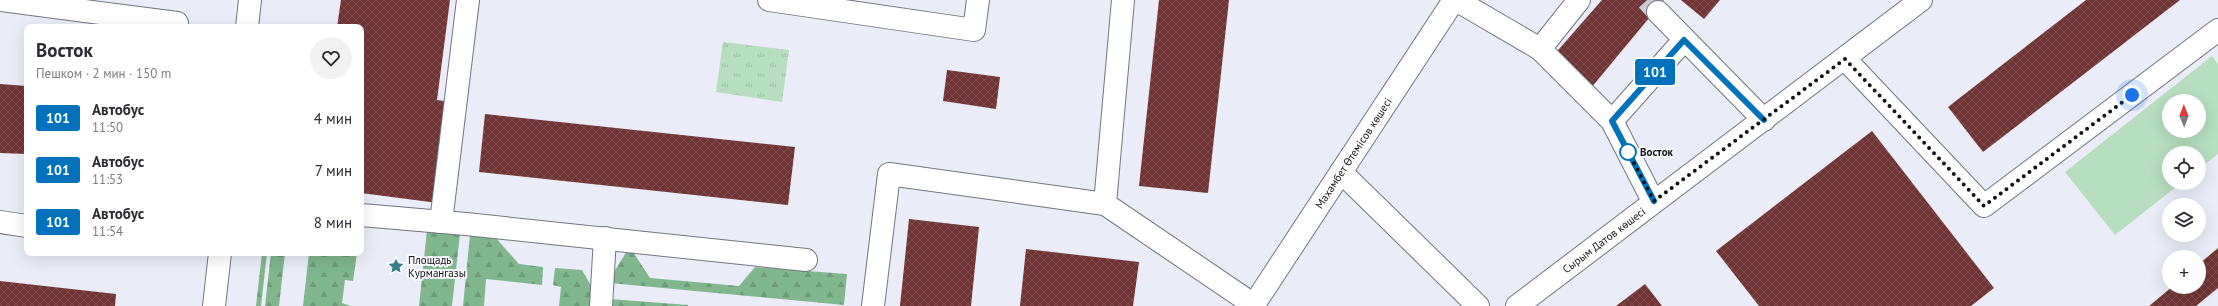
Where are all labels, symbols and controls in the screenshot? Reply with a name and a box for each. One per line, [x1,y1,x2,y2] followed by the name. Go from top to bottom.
[310,37,352,79] button: heart
[36,38,93,62] text: Восток
[1632,59,1678,85] line badge: 101
[1643,63,1667,81] text: 101
[36,65,171,82] text: Пешком · 2 мин · 150 m
[2122,85,2142,105] your location
[2162,94,2206,138] north arrow
[2162,94,2206,294] map controls
[1312,95,1395,211] street label: Махамбет Өтемісов көшесі
[92,100,144,119] text: Автобус
[46,109,70,127] text: 101
[314,109,352,128] text: 4 мин
[92,119,123,136] text: 11:50
[1619,143,1637,161] marker: Восток
[1640,145,1674,159] place label: Восток
[2162,146,2206,190] button: locate
[92,152,144,171] text: Автобус
[46,161,70,179] text: 101
[315,161,352,180] text: 7 мин
[92,171,123,188] text: 11:53
[2162,198,2206,242] button: layers
[92,204,144,223] text: Автобус
[1560,204,1648,276] street label: Сырым Датов көшесі
[46,213,70,231] text: 101
[314,213,352,232] text: 8 мин
[92,223,123,240] text: 11:54
[2162,250,2206,294] button: +
[408,253,466,280] place label: Площадь Курмангазы
[387,257,405,275] place icon: Площадь Курмангазы

